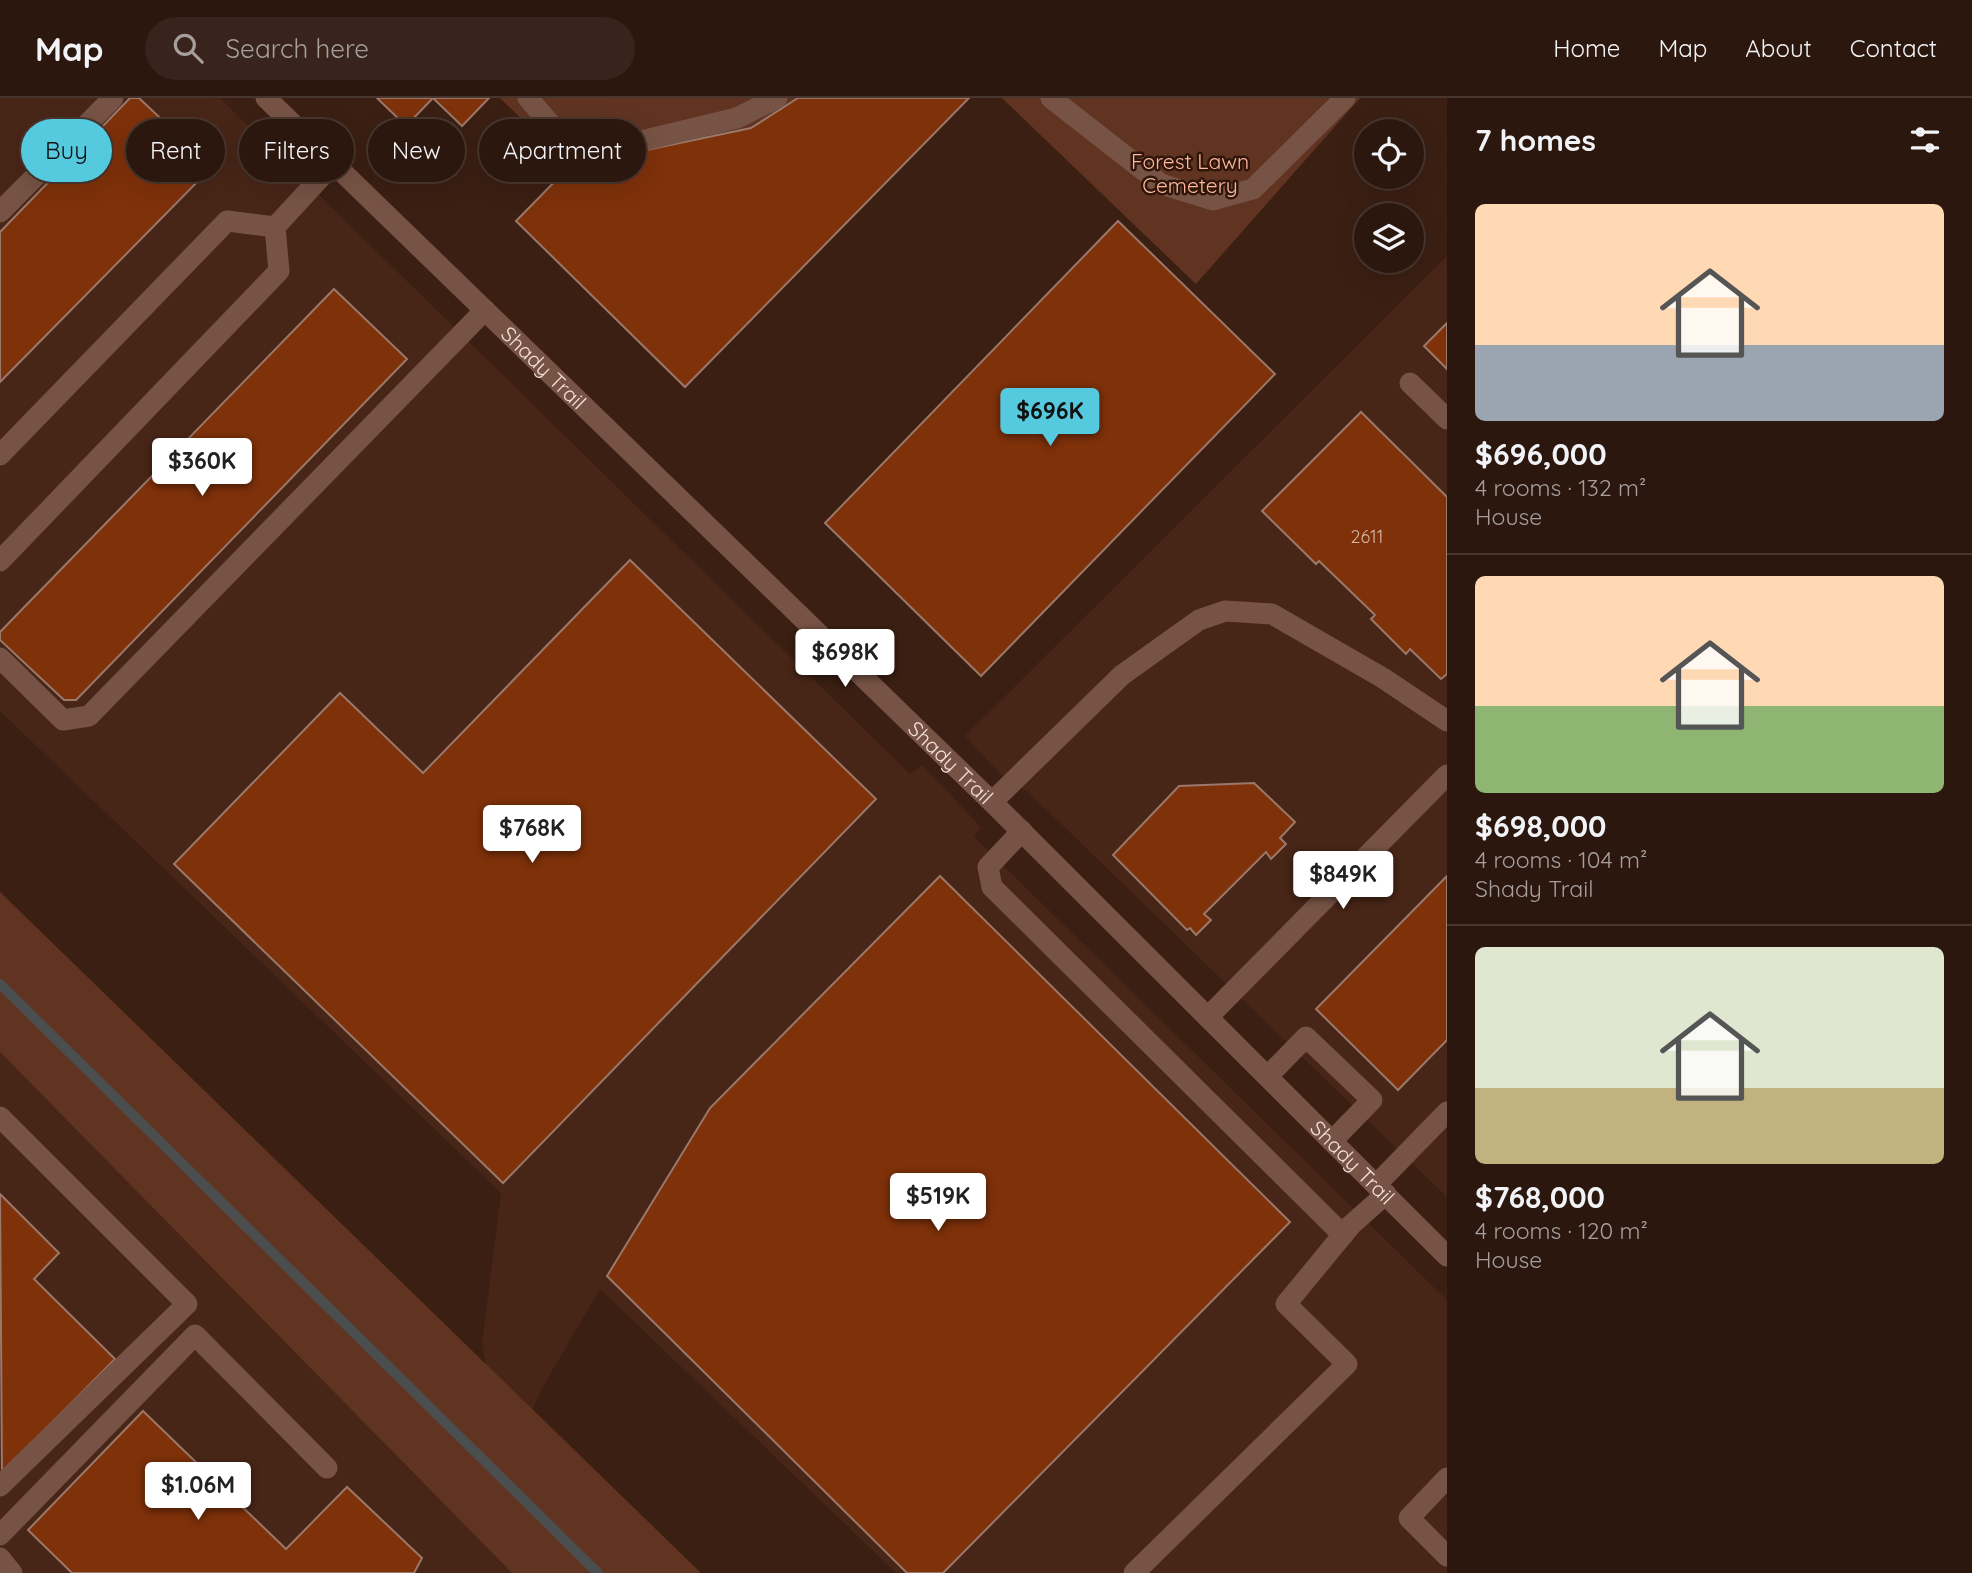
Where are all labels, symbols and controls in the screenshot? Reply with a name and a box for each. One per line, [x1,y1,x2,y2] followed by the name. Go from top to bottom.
[145,17,635,80] search box
[35,28,103,69] text: Map
[169,29,207,67] icon: search
[225,32,369,65] text: Search here
[1553,33,1620,63] text: Home
[1658,33,1707,63] text: Map
[1745,33,1812,63] text: About
[1850,33,1937,63] text: Contact
[21,119,112,182] chip: Buy
[126,119,225,182] chip: Rent
[239,119,354,182] chip: Filters
[368,119,465,182] chip: New
[479,119,646,182] chip: Apartment
[1354,119,1424,273] map controls
[1354,119,1424,189] button: locate
[1475,121,1596,159] text: 7 homes
[1906,121,1944,159] icon: filters
[1131,148,1249,198] park label: Forest Lawn Cemetery
[1354,203,1424,273] button: layers
[1647,250,1773,376] icon: home
[496,320,592,414] street label: Shady Trail
[1001,388,1099,448] pin: $696K
[1016,396,1084,425] text: $696K
[1475,435,1607,473] text: $696,000
[153,438,251,498] pin: $360K
[168,446,236,475] text: $360K
[1475,473,1646,502] text: 4 rooms · 132 m²
[1475,502,1542,531] text: House
[1351,525,1383,548] house number: 2611
[1647,622,1773,748] icon: home
[796,630,894,689] pin: $698K
[811,637,879,666] text: $698K
[903,715,999,809] street label: Shady Trail
[483,806,581,865] pin: $768K
[1475,807,1607,845] text: $698,000
[499,813,565,842] text: $768K
[1475,845,1647,874] text: 4 rooms · 104 m²
[1294,852,1392,911] pin: $849K
[1309,859,1377,888] text: $849K
[1475,874,1593,903] text: Shady Trail
[1647,993,1773,1119] icon: home
[1305,1115,1400,1209] street label: Shady Trail
[889,1174,987,1233] pin: $519K
[1475,1178,1605,1216] text: $768,000
[906,1181,970,1210] text: $519K
[1475,1216,1648,1245] text: 4 rooms · 120 m²
[1475,1245,1542,1274] text: House
[141,1462,255,1522] pin: $1.06M
[161,1470,235,1499] text: $1.06M

